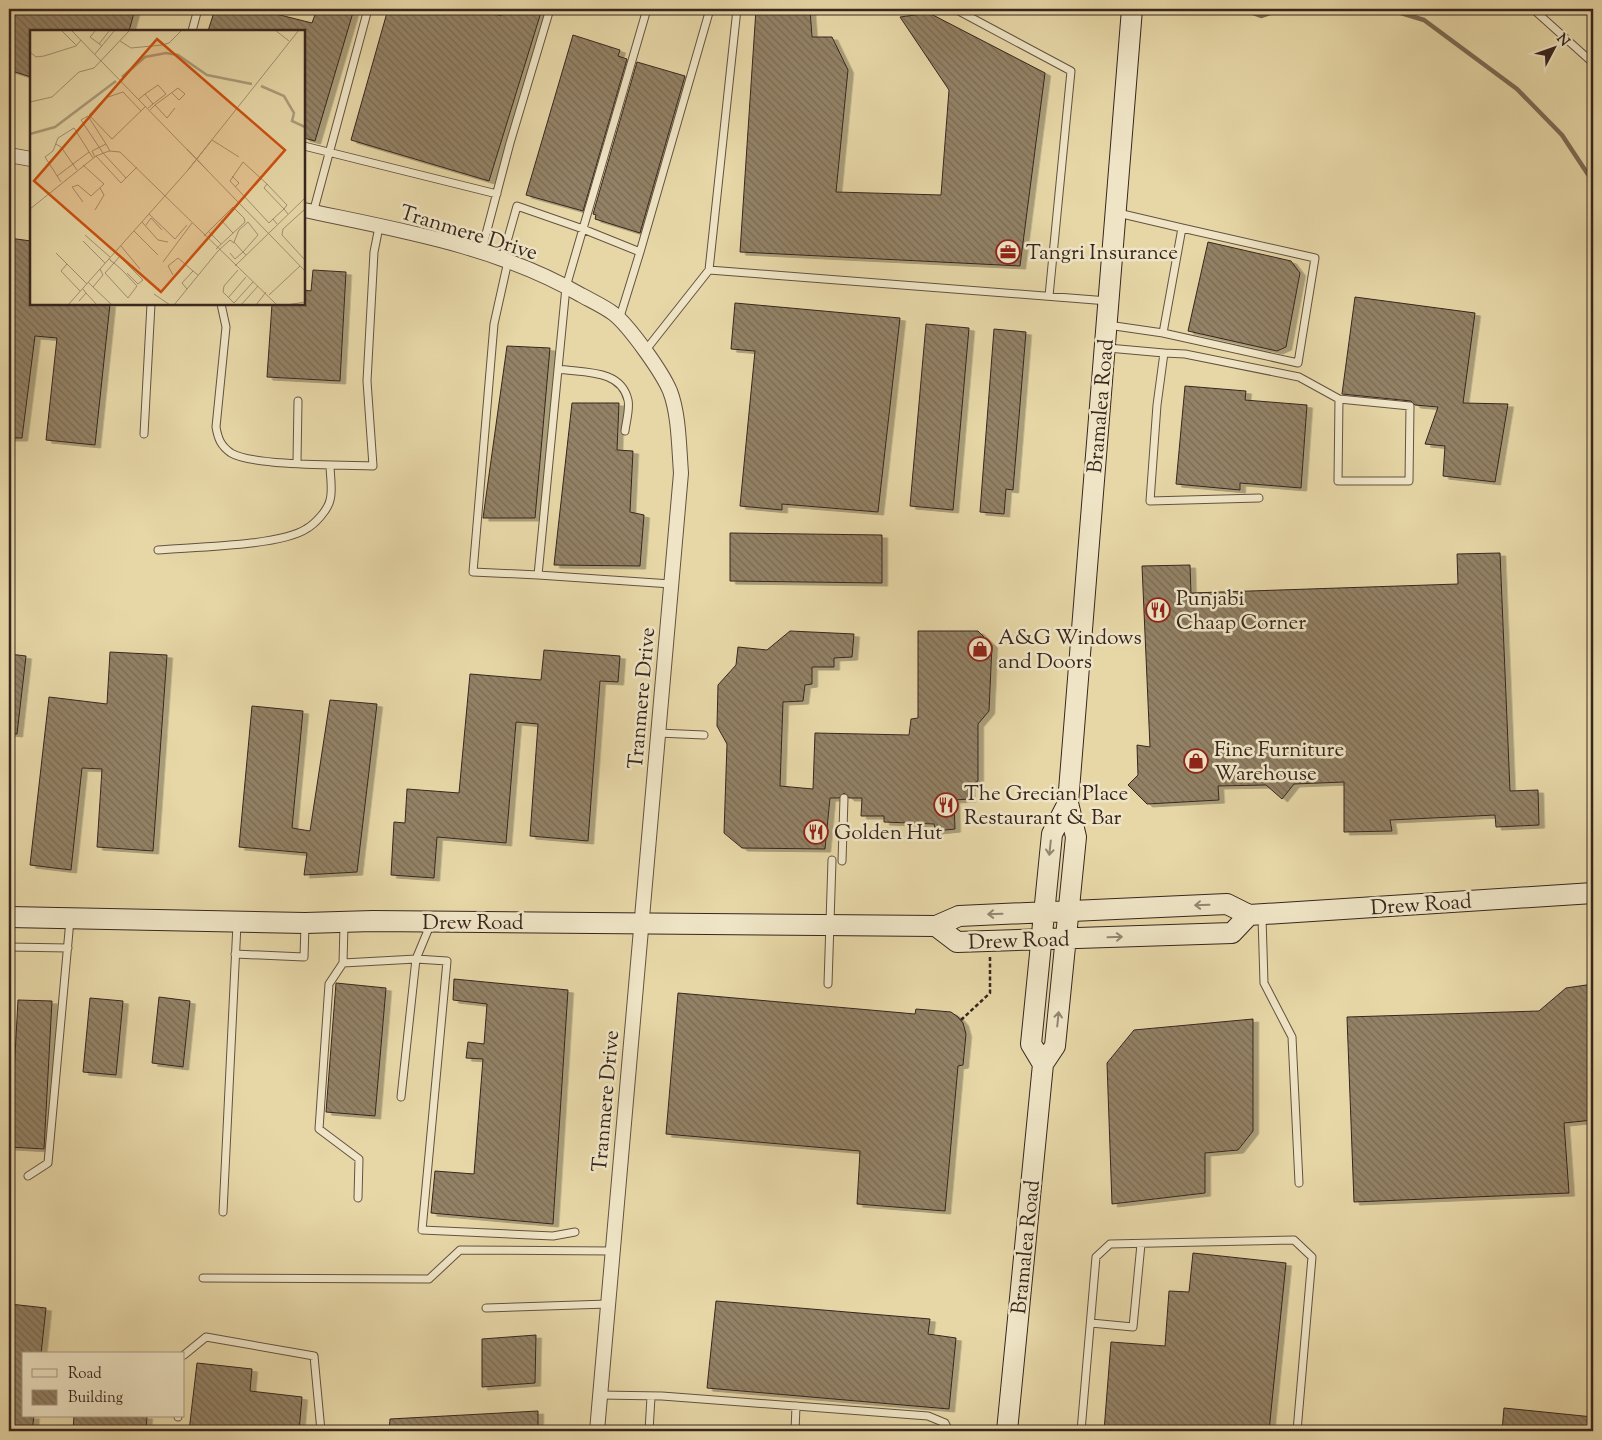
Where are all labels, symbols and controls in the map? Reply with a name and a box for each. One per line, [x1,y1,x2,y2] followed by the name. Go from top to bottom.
[1530,22,1580,72] north arrow
[30,30,305,305] inset map
[1551,30,1574,52] text: N
[396,199,541,269] street label: Tranmere Drive
[995,239,1021,265] office icon: Tangri Insurance
[1026,239,1178,269] place label: Tangri Insurance
[1081,338,1123,475] street label: Bramalea Road
[1176,585,1306,639] place label: Punjabi Chaap Corner
[1145,597,1171,623] restaurant icon: Punjabi Chaap Corner
[998,624,1142,678] place label: A&G Windows and Doors
[622,626,664,770] street label: Tranmere Drive
[967,636,993,662] shop icon: A&G Windows and Doors
[1214,736,1344,790] place label: Fine Furniture Warehouse
[1183,748,1209,774] shop icon: Fine Furniture Warehouse
[964,780,1128,834] place label: The Grecian Place Restaurant & Bar
[933,792,959,818] restaurant icon: The Grecian Place Restaurant & Bar
[803,819,829,845] restaurant icon: Golden Hut
[834,819,942,849] place label: Golden Hut
[1045,839,1055,855] one-way arrow
[1370,887,1473,924] street label: Drew Road
[1195,901,1211,910] one-way arrow
[422,909,524,939] street label: Drew Road
[987,910,1003,919] one-way arrow
[968,925,1070,959] street label: Drew Road
[1107,932,1123,942] one-way arrow
[1053,1011,1063,1027] one-way arrow
[586,1029,628,1173] street label: Tranmere Drive
[1005,1179,1049,1316] street label: Bramalea Road
[22,1352,185,1418] legend
[68,1364,102,1385] text: Road
[68,1388,123,1409] text: Building

